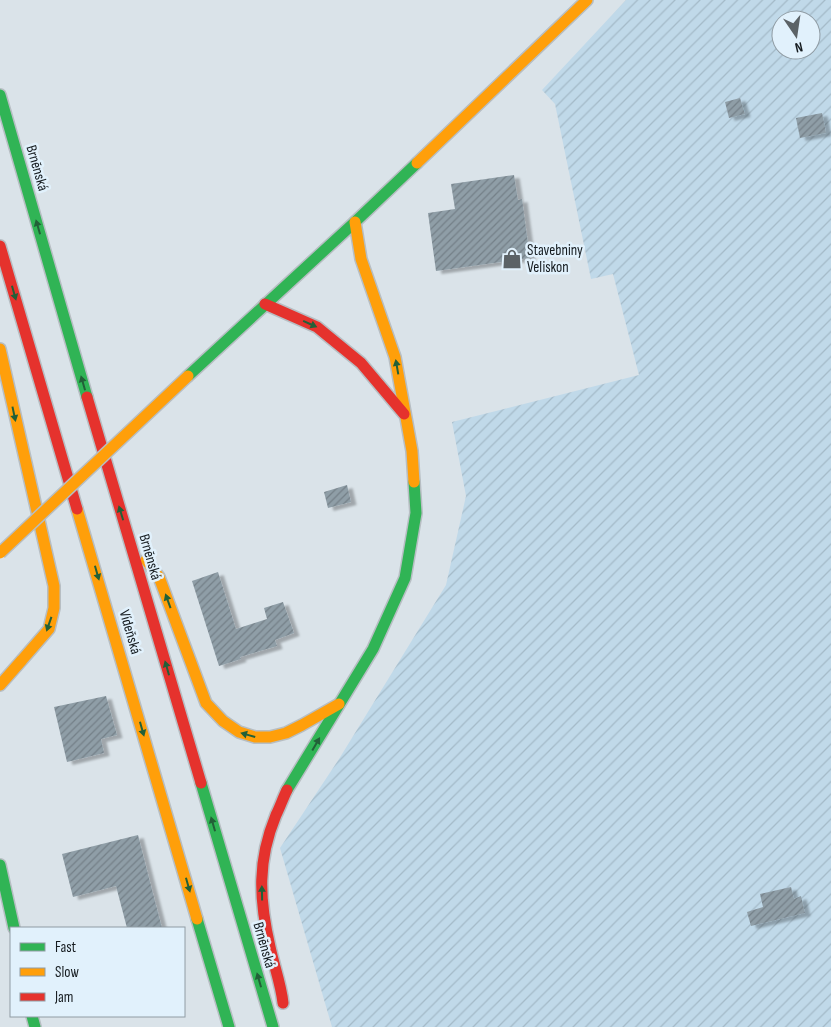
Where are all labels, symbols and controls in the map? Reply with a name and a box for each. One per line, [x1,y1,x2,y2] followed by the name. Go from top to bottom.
[771,10,821,60] north arrow
[793,38,804,56] text: N
[21,143,53,193] street label: Brněnská
[34,219,42,234] one-way arrow
[527,241,583,277] place label: Stavebniny Veliskon
[501,248,523,270] shop icon: Stavebniny Veliskon
[10,285,18,300] one-way arrow
[303,320,317,328] one-way arrow
[392,358,400,374] one-way arrow
[79,375,87,390] one-way arrow
[10,406,18,421] one-way arrow
[117,505,125,520] one-way arrow
[134,532,166,582] street label: Brněnská
[93,566,101,581] one-way arrow
[164,593,172,608] one-way arrow
[115,608,145,657] street label: Vídeňská
[45,617,53,632] one-way arrow
[163,661,171,676] one-way arrow
[139,722,147,737] one-way arrow
[240,731,255,739] one-way arrow
[312,737,321,750] one-way arrow
[209,817,217,832] one-way arrow
[184,878,192,893] one-way arrow
[258,885,266,901] one-way arrow
[248,920,280,970] street label: Brněnská
[10,927,185,1017] legend
[55,938,77,957] text: Fast
[55,963,79,982] text: Slow
[255,973,263,988] one-way arrow
[54,988,73,1007] text: Jam

